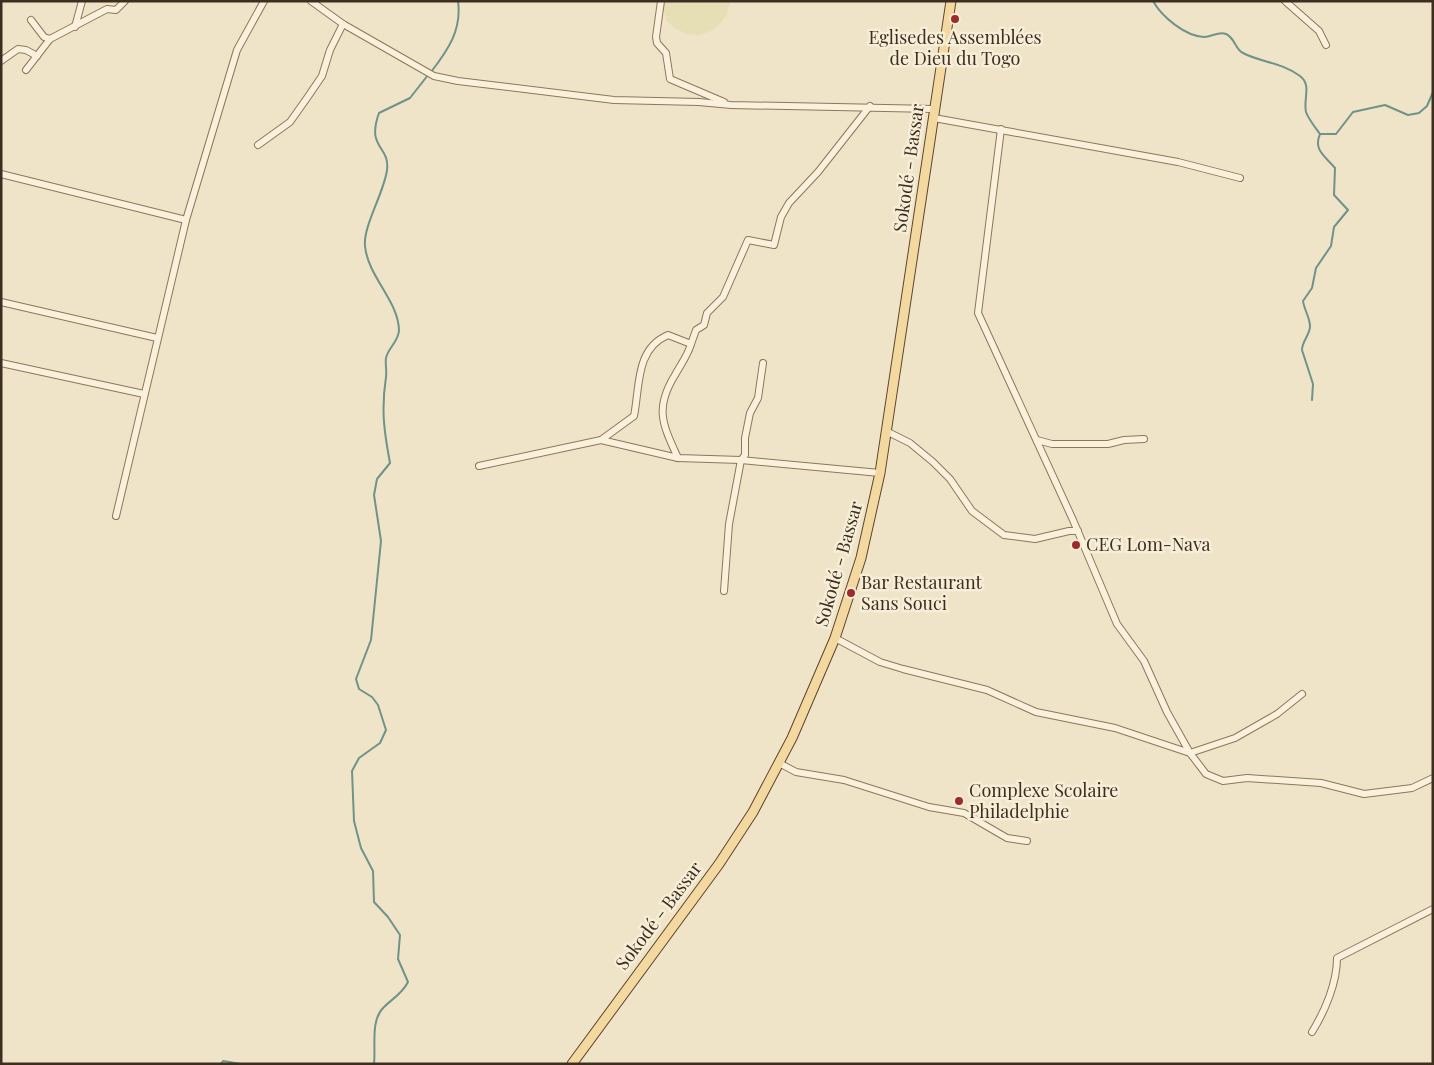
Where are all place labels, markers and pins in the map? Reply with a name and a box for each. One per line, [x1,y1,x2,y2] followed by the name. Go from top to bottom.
[949,13,961,25] marker: Eglisedes Assemblées de Dieu du Togo
[868,25,1042,70] place label: Eglisedes Assemblées de Dieu du Togo
[1086,532,1211,556] place label: CEG Lom-Nava
[1070,539,1082,551] marker: CEG Lom-Nava
[861,570,983,615] place label: Bar Restaurant Sans Souci
[845,587,857,599] marker: Bar Restaurant Sans Souci
[969,778,1118,823] place label: Complexe Scolaire Philadelphie
[953,795,965,807] marker: Complexe Scolaire Philadelphie

